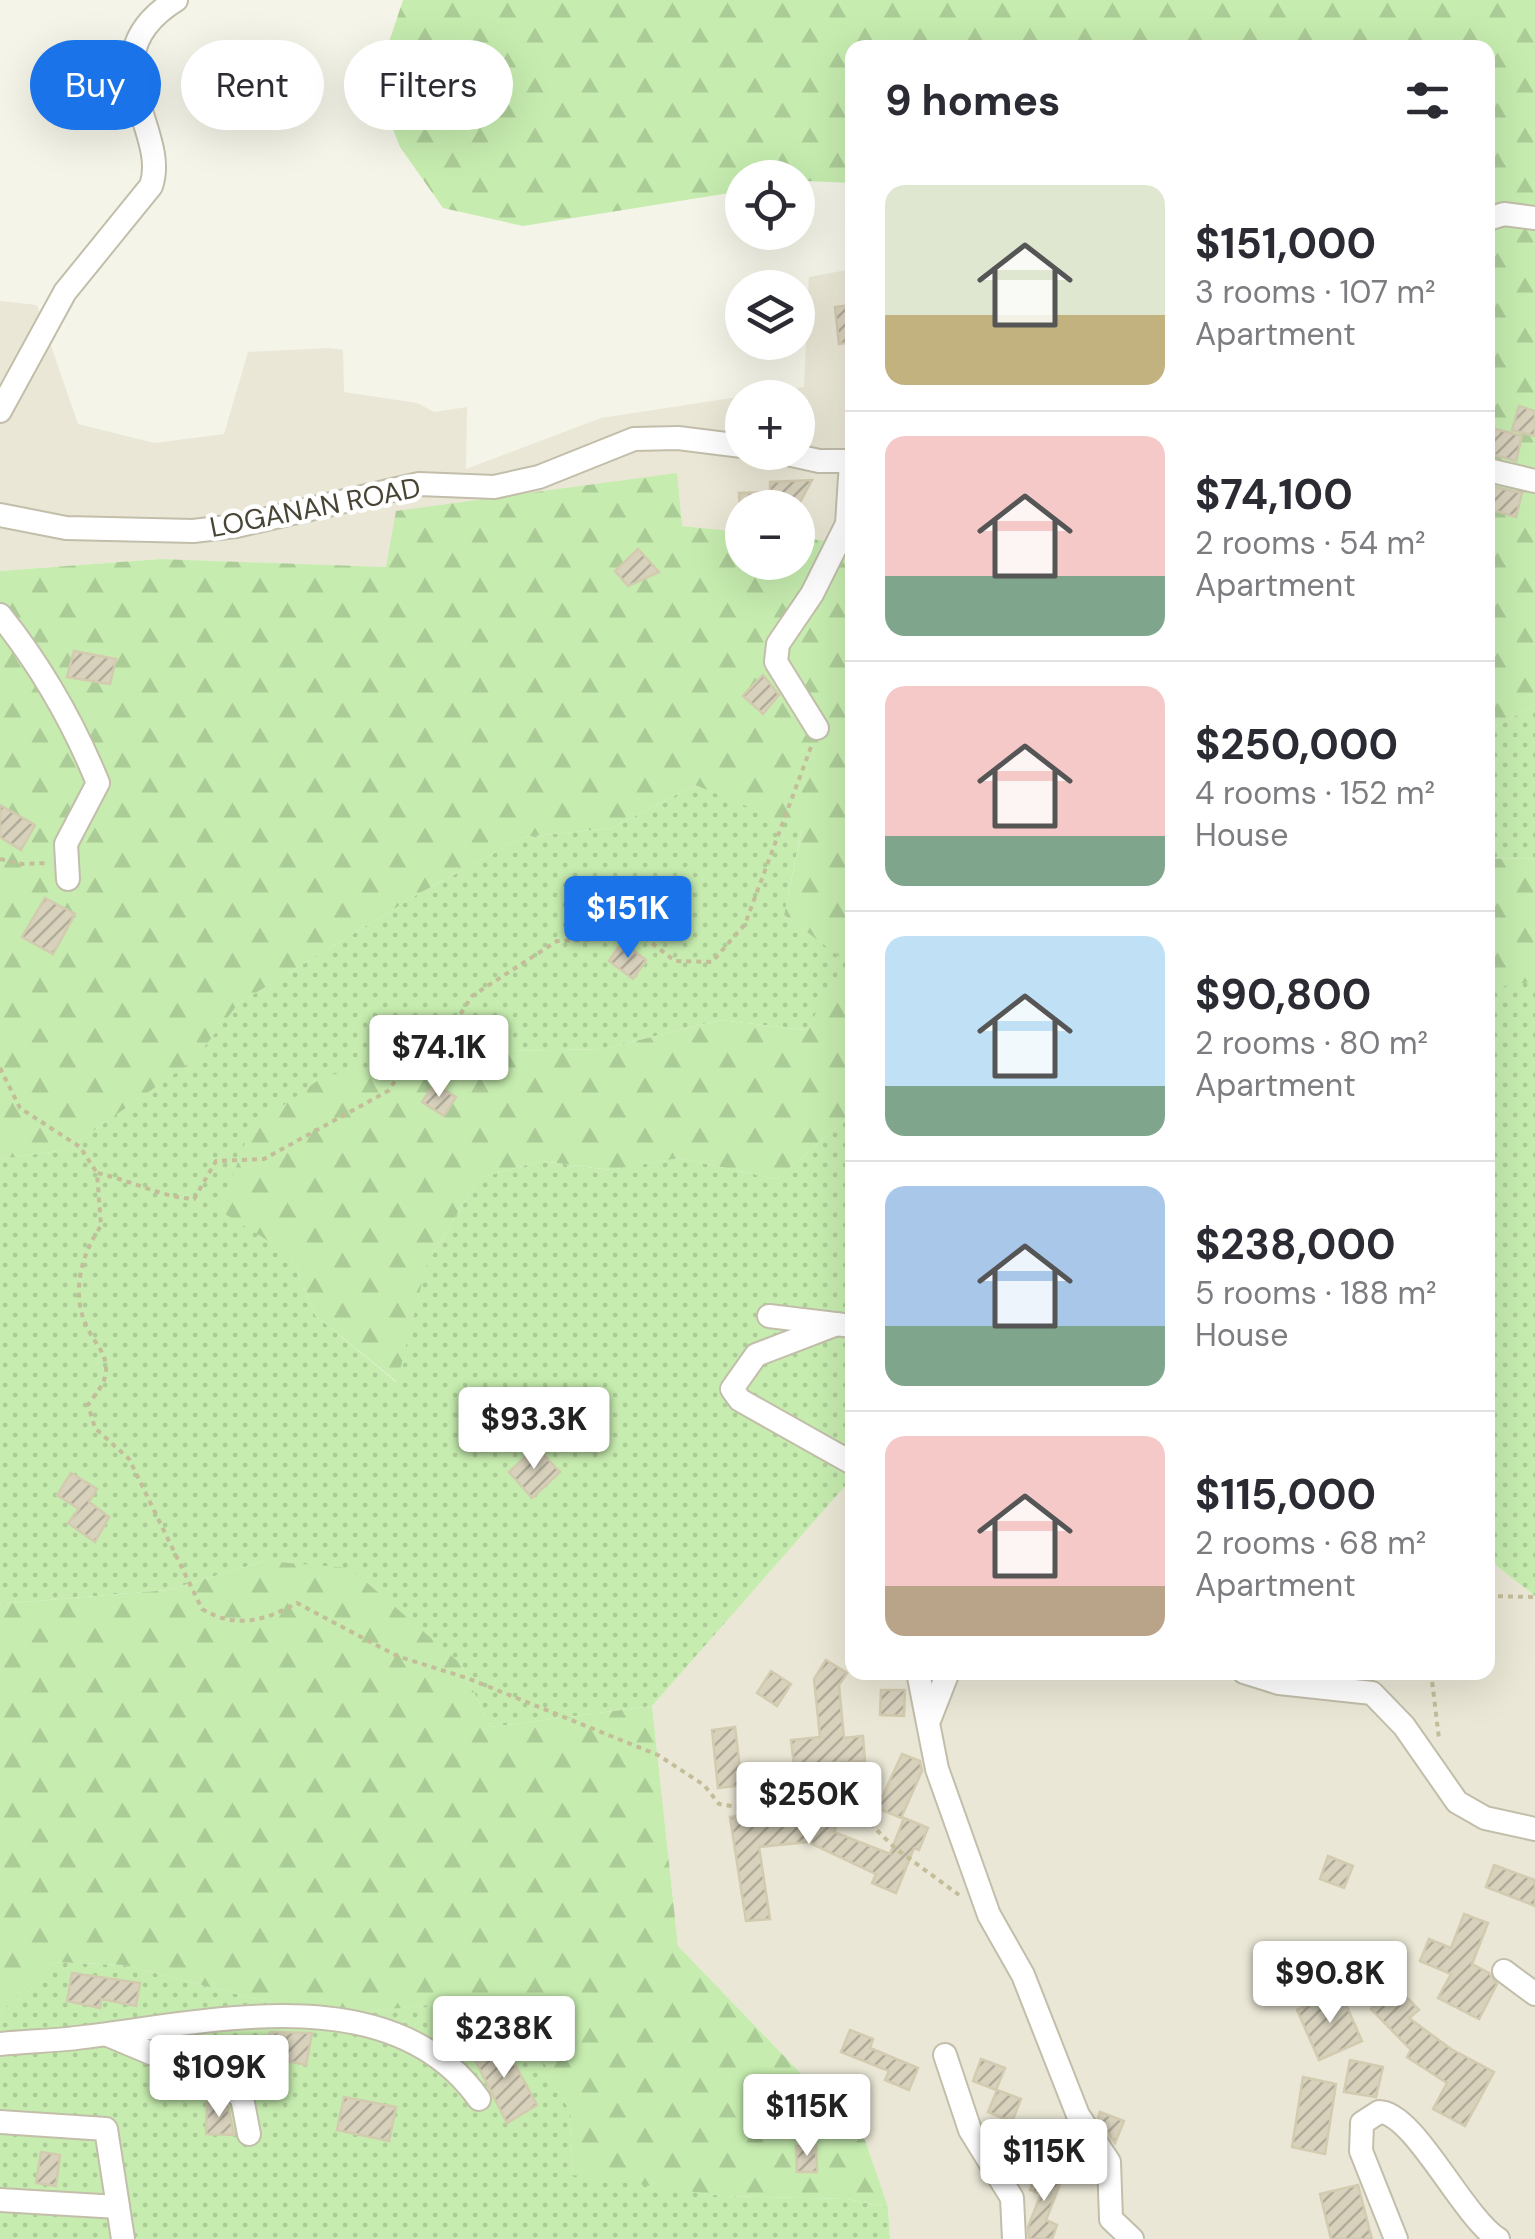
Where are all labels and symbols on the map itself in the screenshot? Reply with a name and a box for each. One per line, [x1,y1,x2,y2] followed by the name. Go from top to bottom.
[207,469,424,546] street label: LOGANAN ROAD
[558,876,698,961] pin: $151K
[358,1015,520,1100] pin: $74.1K
[453,1387,615,1472] pin: $93.3K
[739,1762,879,1847] pin: $250K
[1249,1941,1411,2026] pin: $90.8K
[434,1996,574,2081] pin: $238K
[149,2035,289,2120] pin: $109K
[737,2074,877,2159] pin: $115K
[974,2119,1114,2204] pin: $115K

